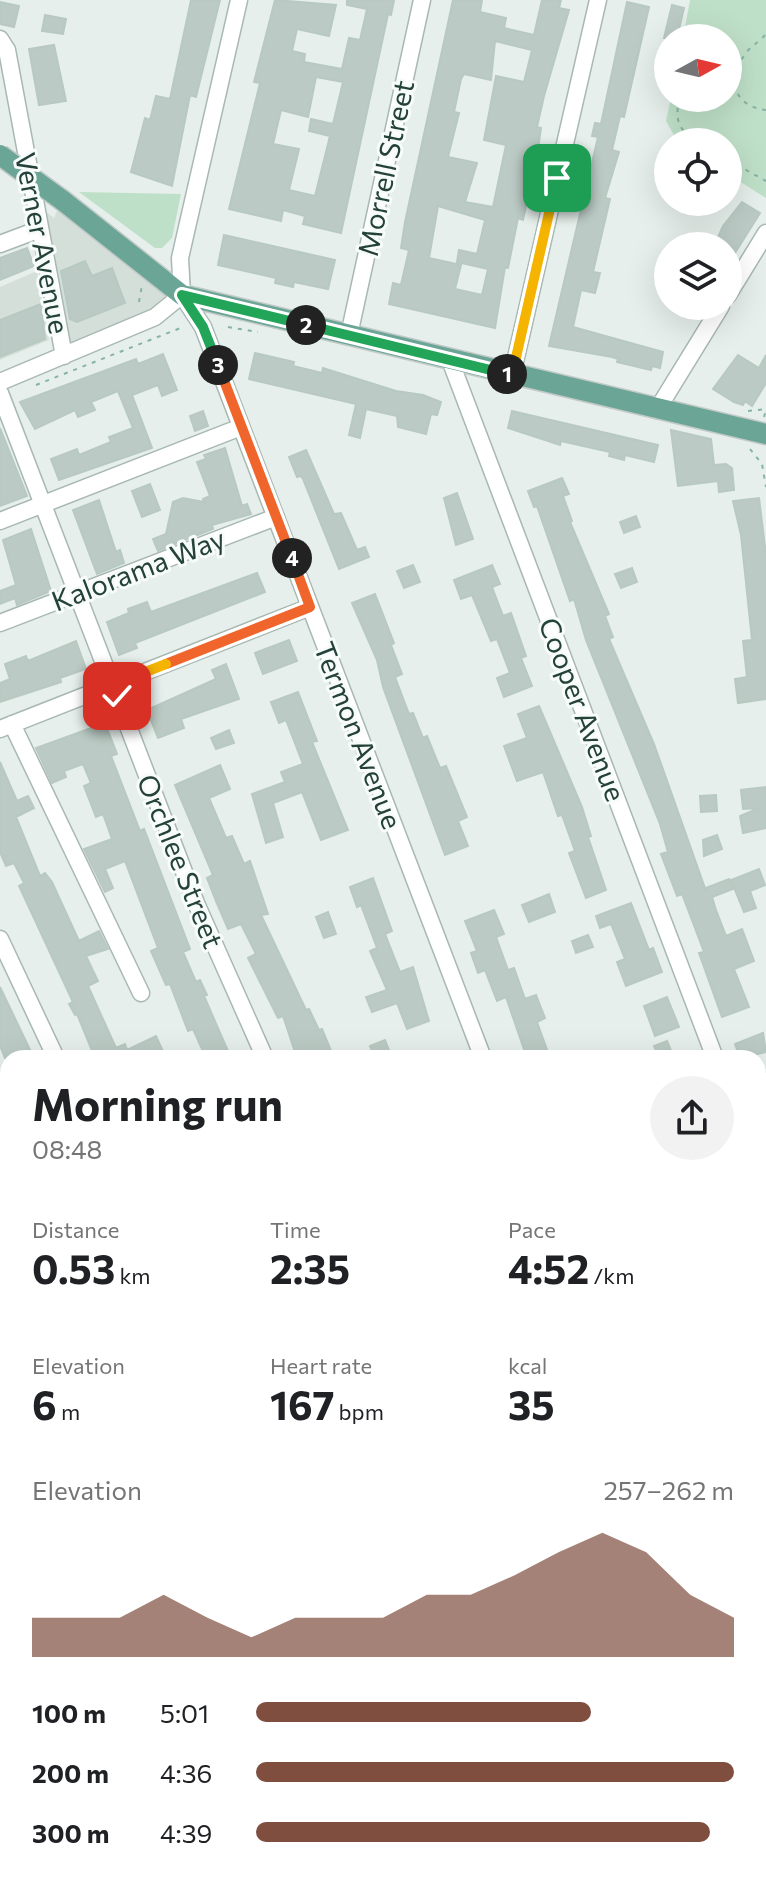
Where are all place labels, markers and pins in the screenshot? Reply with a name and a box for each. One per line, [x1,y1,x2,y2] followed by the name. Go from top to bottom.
[523,144,591,212] pin
[286,305,326,345] pin: 2
[198,345,238,385] pin: 3
[487,354,527,394] pin: 1
[272,538,312,578] pin: 4
[83,662,151,730] pin

